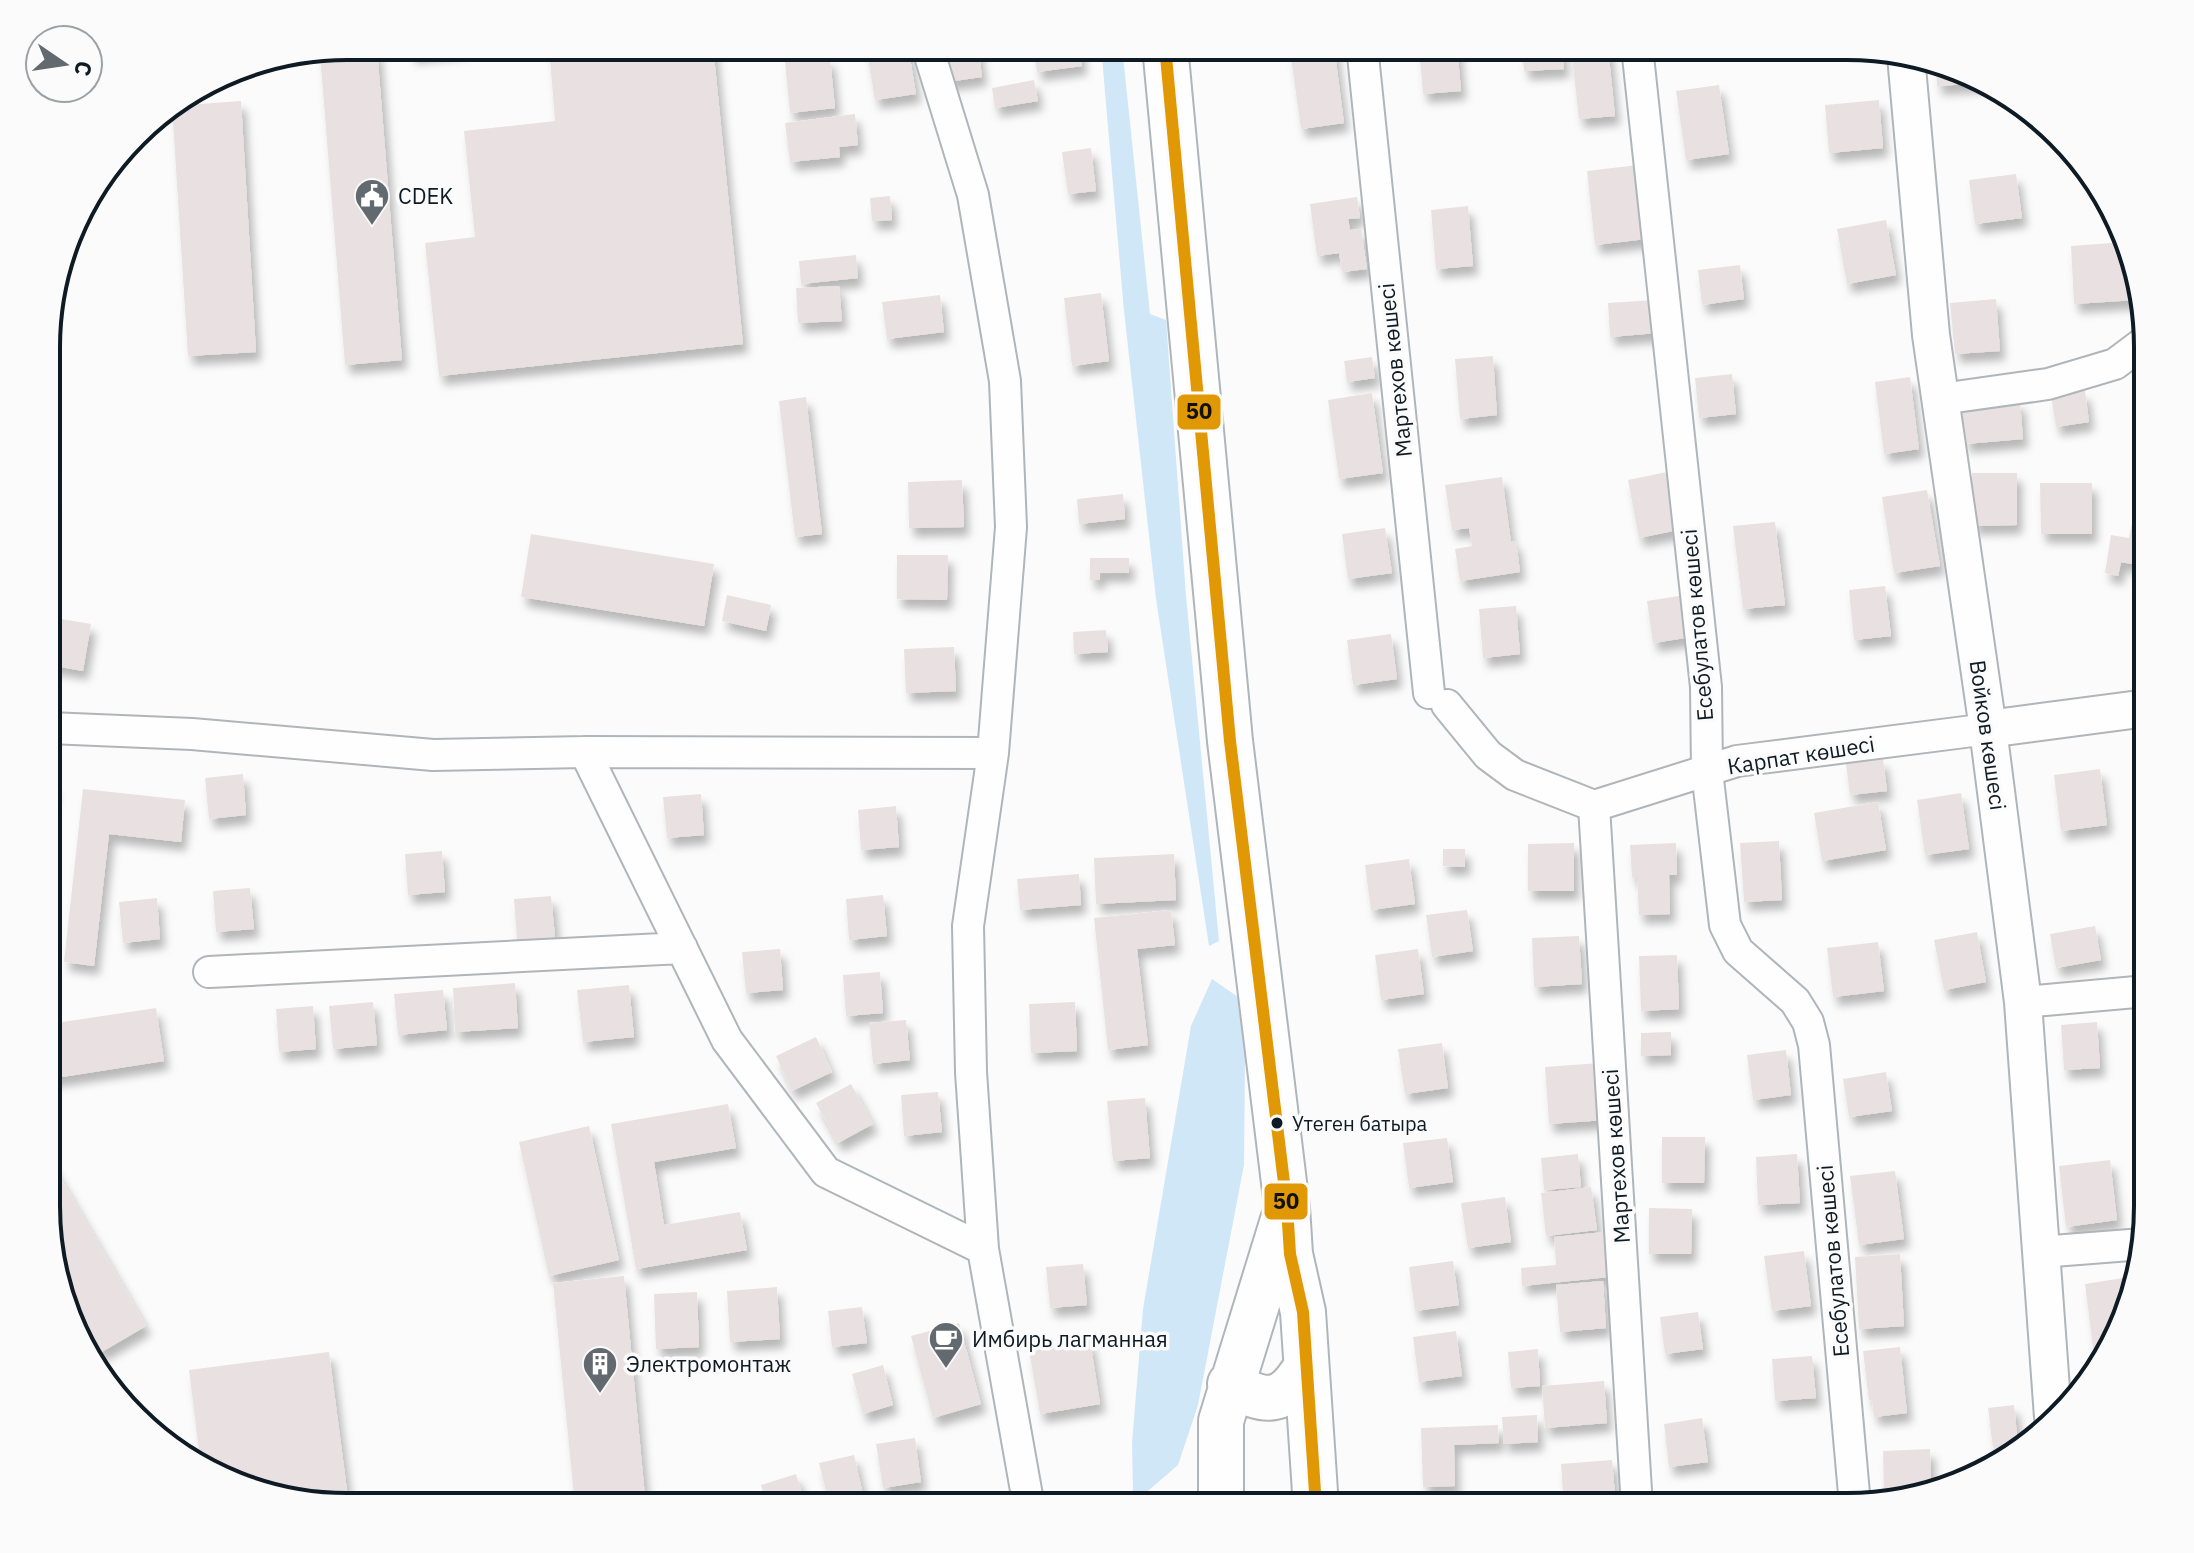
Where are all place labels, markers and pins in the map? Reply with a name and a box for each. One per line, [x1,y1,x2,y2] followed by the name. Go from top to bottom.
[353,177,391,227] public building icon: CDEK
[398,181,453,210] place label: CDEK
[1292,1110,1428,1137] place label: Утеген батыра
[1269,1115,1285,1131] marker: Утеген батыра
[927,1320,965,1370] cafe icon: Имбирь лагманная
[972,1324,1168,1353] place label: Имбирь лагманная
[581,1345,619,1395] building icon: Электромонтаж
[626,1349,791,1378] place label: Электромонтаж

